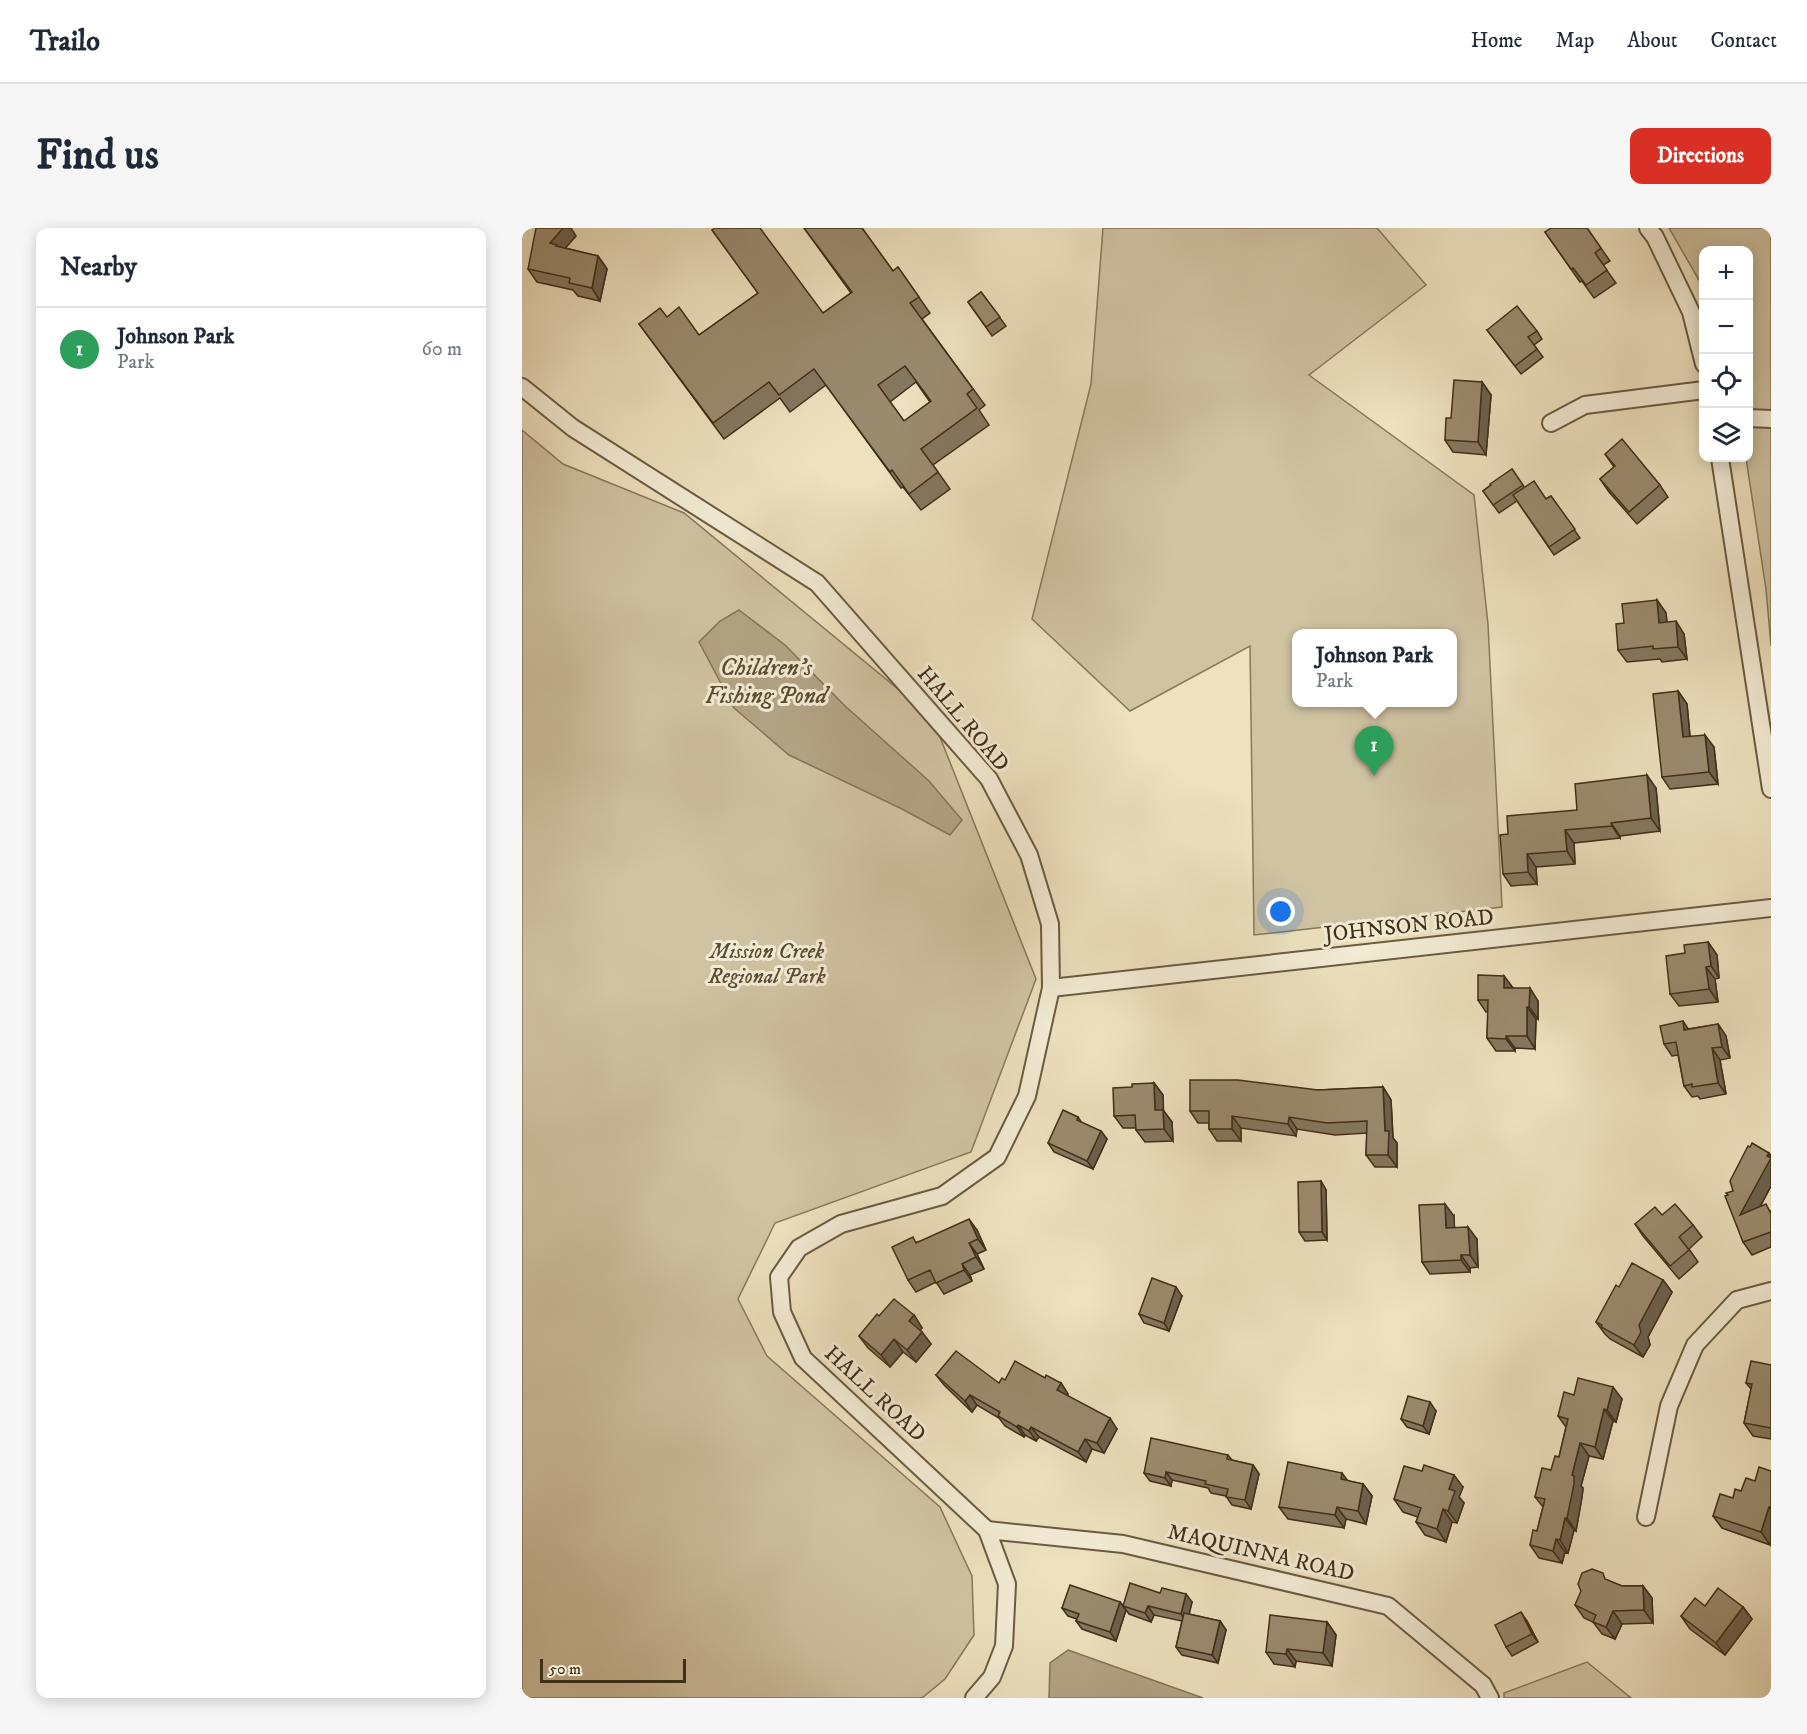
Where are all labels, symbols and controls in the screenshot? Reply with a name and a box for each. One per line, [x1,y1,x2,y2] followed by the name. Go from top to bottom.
[30,24,100,59] text: Trailo
[1471,28,1523,54] text: Home
[1556,28,1594,54] text: Map
[1627,28,1678,54] text: About
[1711,28,1777,54] text: Contact
[1630,128,1771,184] button: Directions
[36,130,159,182] text: Find us
[1699,246,1753,462] map controls
[1699,246,1753,300] button: +
[60,251,137,284] text: Nearby
[1699,300,1753,354] button: −
[117,323,234,350] text: Johnson Park
[76,337,83,362] text: 1
[422,337,462,362] text: 60 m
[117,350,154,375] text: Park
[1699,354,1753,408] button: locate
[1699,408,1753,462] button: layers
[1292,629,1457,707] popup
[1316,642,1433,669] text: Johnson Park
[705,653,831,711] water label: Children's Fishing Pond
[911,661,1015,777] street label: HALL ROAD
[1316,669,1353,694] text: Park
[1354,726,1394,776] pin: 1
[1266,897,1295,926] your location
[1321,904,1495,949] street label: JOHNSON ROAD
[707,938,827,990] park label: Mission Creek Regional Park
[819,1340,931,1448] street label: HALL ROAD
[1165,1518,1357,1588] street label: MAQUINNA ROAD
[540,1656,686,1684] scale bar
[549,1659,581,1679] text: 50 m

